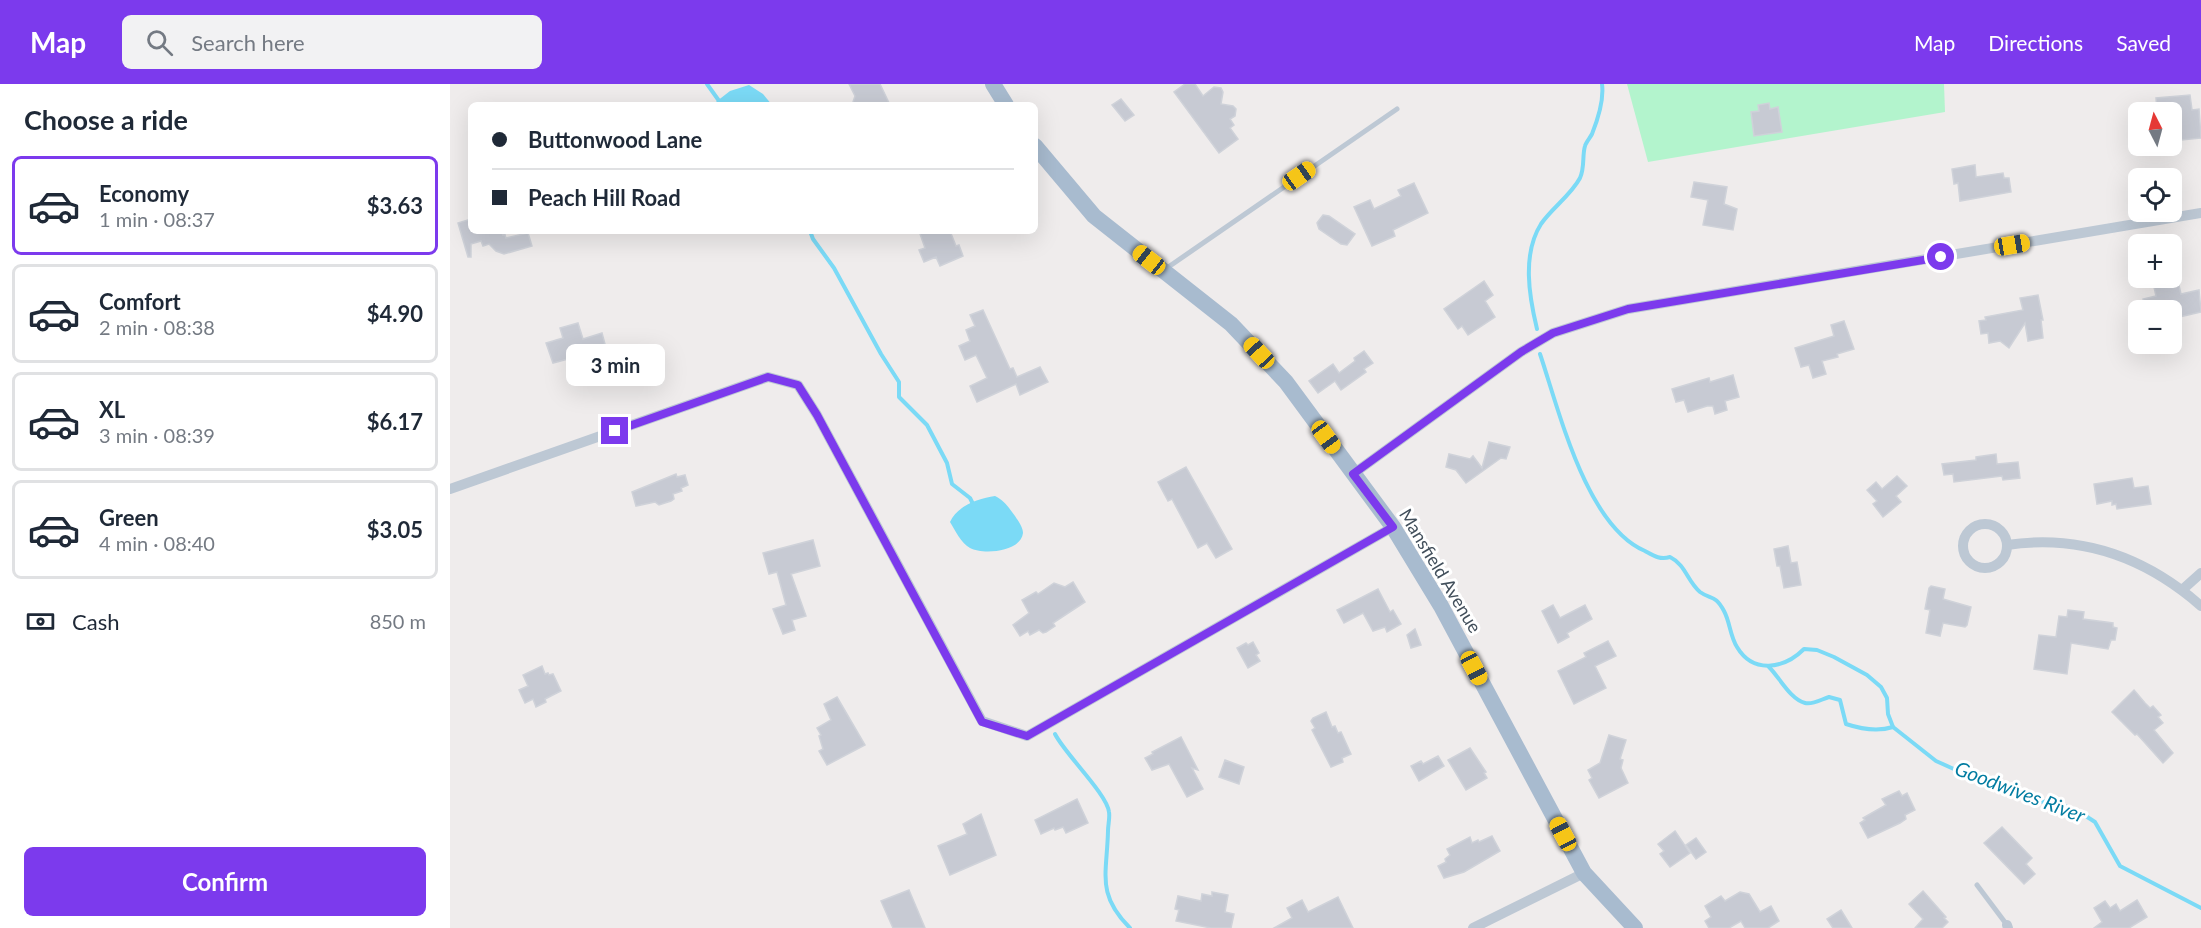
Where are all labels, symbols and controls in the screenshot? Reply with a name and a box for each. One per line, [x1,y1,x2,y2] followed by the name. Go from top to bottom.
[122,15,542,69] search box
[30,25,86,59] text: Map
[143,26,176,59] icon: search
[191,29,305,56] text: Search here
[1914,30,1955,55] text: Map
[1988,30,2083,55] text: Directions
[2116,30,2171,55] text: Saved
[2128,102,2182,156] north arrow
[2128,102,2182,354] map controls
[24,103,188,136] text: Choose a ride
[528,126,702,153] text: Buttonwood Lane
[1279,158,1319,194] car
[2128,168,2182,222] button: locate
[27,179,81,233] icon: car
[99,180,189,207] text: Economy
[528,184,681,211] text: Peach Hill Road
[367,192,423,219] text: $3.63
[99,207,215,231] text: 1 min · 08:37
[1993,233,2031,257] car
[2128,234,2182,288] button: +
[1129,242,1169,278] car
[1927,243,1954,270] route start
[27,287,81,341] icon: car
[99,288,181,315] text: Comfort
[367,300,423,327] text: $4.90
[2128,300,2182,354] button: −
[99,315,215,339] text: 2 min · 08:38
[1240,334,1278,372] car
[566,344,664,386] callout: 3 min
[591,353,640,377] text: 3 min
[27,395,81,449] icon: car
[99,396,125,423] text: XL
[367,408,423,435] text: $6.17
[601,417,628,444] route end
[1308,417,1344,457] car
[99,423,215,447] text: 3 min · 08:39
[27,503,81,557] icon: car
[99,504,159,531] text: Green
[1395,504,1487,637] street label: Mansfield Avenue
[367,516,423,543] text: $3.05
[99,531,215,555] text: 4 min · 08:40
[24,605,57,638] icon: cash
[72,608,119,635] text: Cash
[370,609,426,633] text: 850 m
[1458,648,1490,688] car
[1952,755,2090,827] water label: Goodwives River
[1547,814,1579,854] car
[24,847,426,916] button: Confirm

